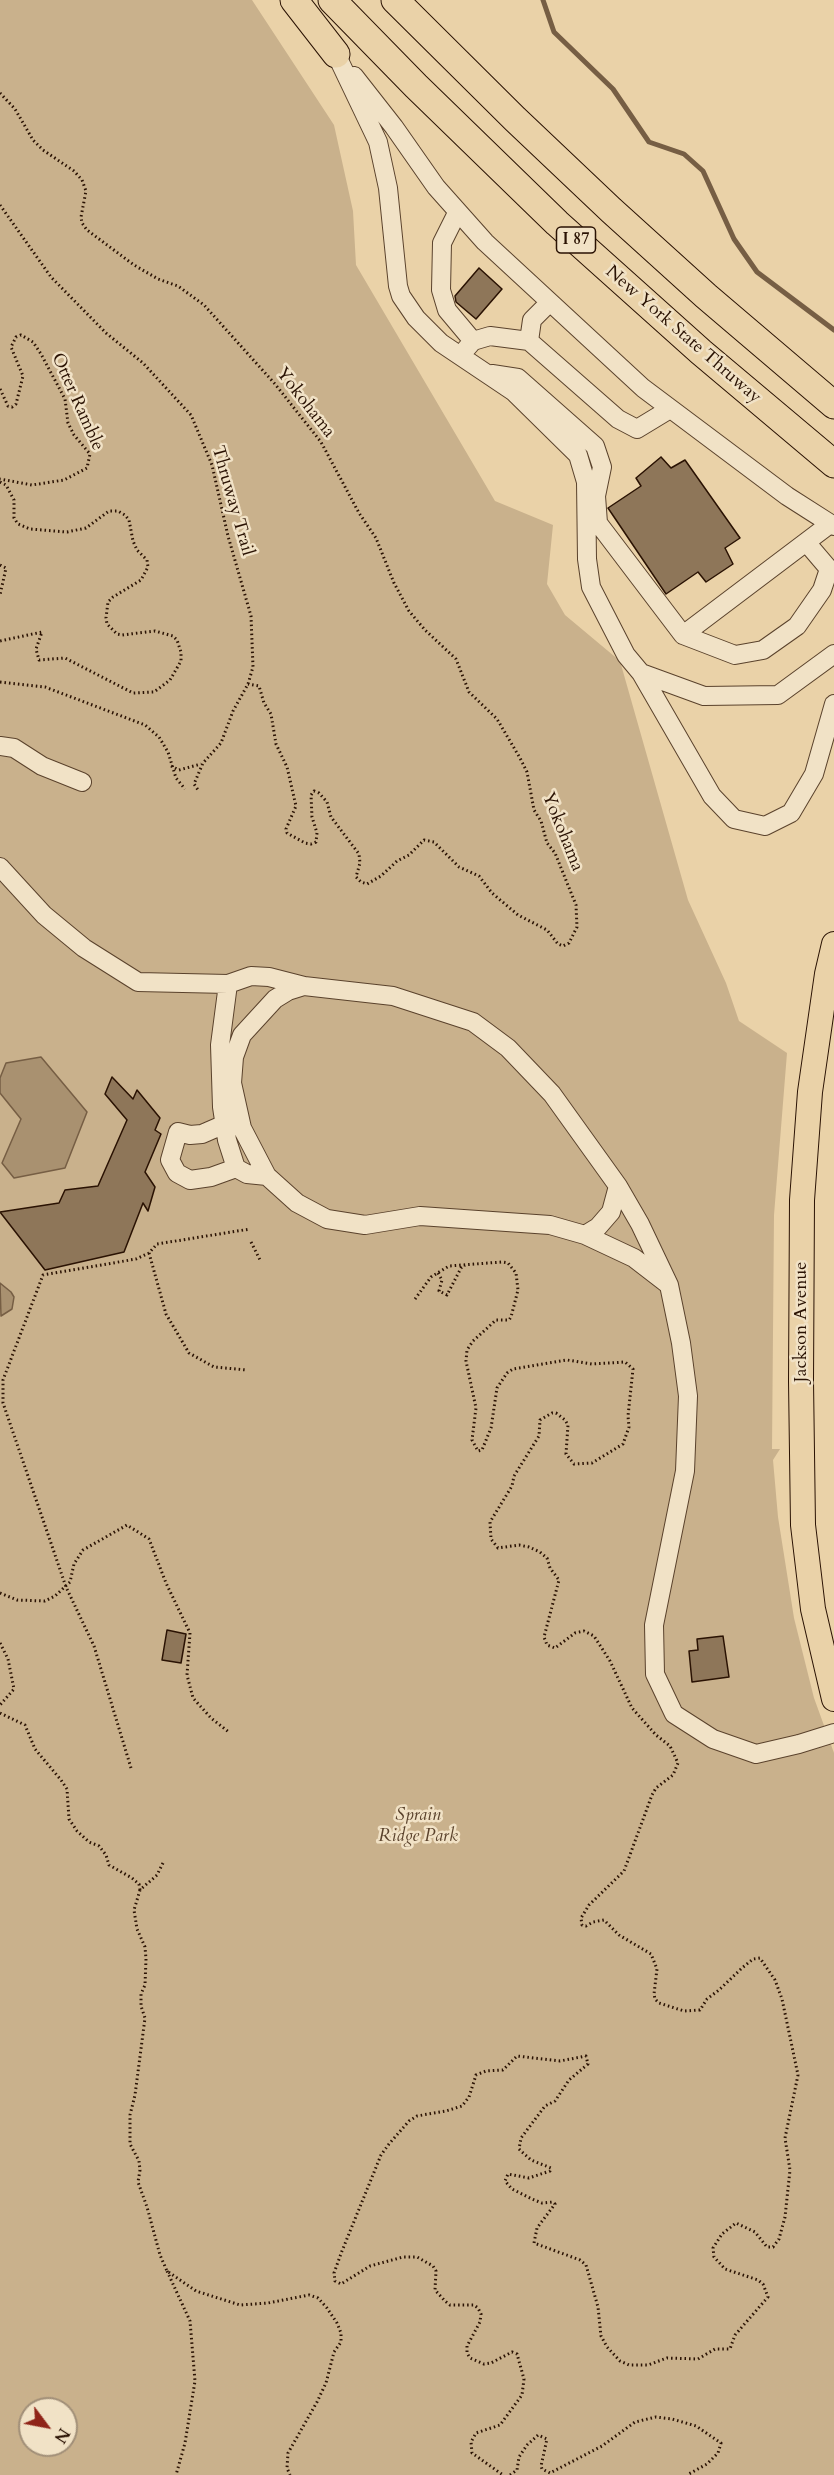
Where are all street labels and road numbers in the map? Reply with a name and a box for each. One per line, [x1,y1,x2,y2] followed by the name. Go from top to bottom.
[556,227,596,253] road number: I 87
[601,261,765,409] street label: New York State Thruway
[46,350,108,454] street label: Otter Ramble
[271,364,339,442] street label: Yokohama
[206,444,258,558] street label: Thruway Trail
[536,789,588,875] street label: Yokohama
[791,1262,813,1382] street label: Jackson Avenue

